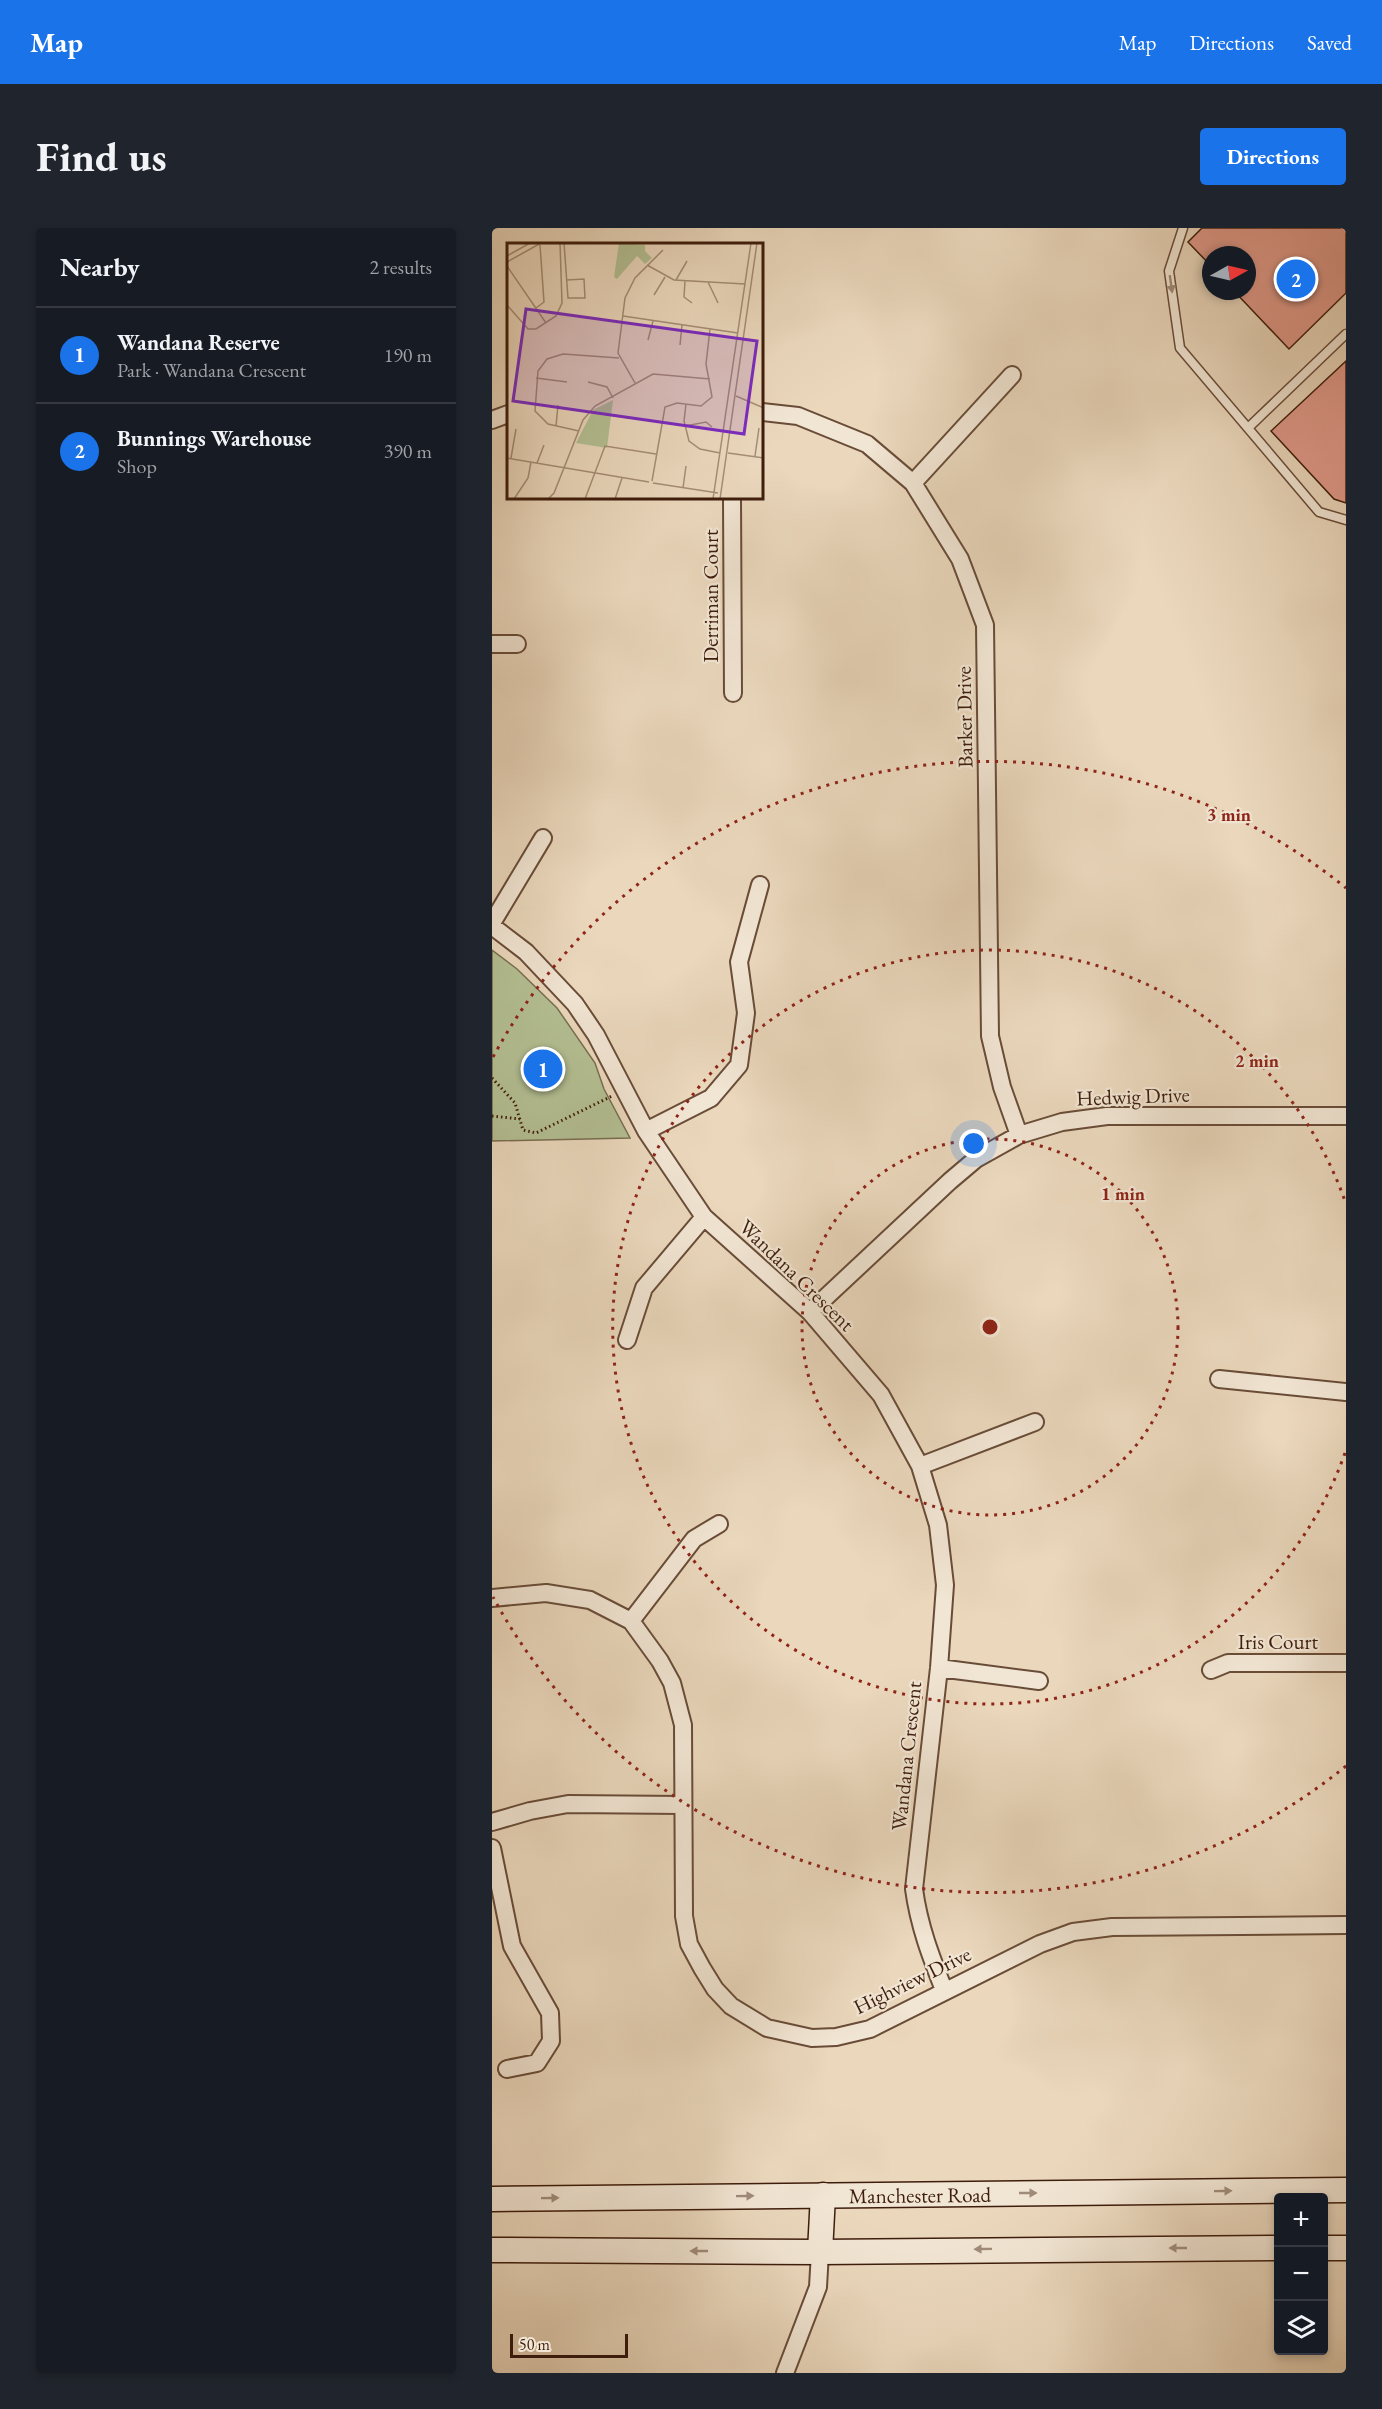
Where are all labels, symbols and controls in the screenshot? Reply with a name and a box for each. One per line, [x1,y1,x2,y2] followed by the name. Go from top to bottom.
[30,24,83,60] text: Map
[1119,29,1156,56] text: Map
[1189,29,1274,56] text: Directions
[1307,29,1352,56] text: Saved
[1200,128,1346,185] button: Directions
[36,129,167,184] text: Find us
[507,243,764,500] inset map
[1202,246,1256,300] north arrow
[60,250,140,284] text: Nearby
[369,254,432,280] text: 2 results
[1276,256,1316,302] pin: 2
[1166,275,1175,294] one-way arrow
[117,328,280,357] text: Wandana Reserve
[74,342,85,368] text: 1
[384,342,432,368] text: 190 m
[117,357,306,383] text: Park · Wandana Crescent
[117,424,311,453] text: Bunnings Warehouse
[74,438,85,464] text: 2
[384,438,432,464] text: 390 m
[117,453,157,479] text: Shop
[697,529,724,663] street label: Derriman Court
[950,666,978,768] street label: Barker Drive
[1207,803,1251,826] text: 3 min
[524,1046,562,1092] pin: 1
[1235,1049,1279,1072] text: 2 min
[1076,1081,1190,1111] street label: Hedwig Drive
[959,1129,988,1158] your location
[1101,1182,1145,1205] text: 1 min
[734,1213,861,1337] street label: Wandana Crescent
[980,1317,1000,1337] centre of rings
[1238,1628,1319,1655] street label: Iris Court
[885,1680,927,1832] street label: Wandana Crescent
[849,1940,975,2020] street label: Highview Drive
[849,2180,992,2209] street label: Manchester Road
[1214,2186,1233,2196] one-way arrow
[1019,2188,1038,2198] one-way arrow
[736,2191,755,2201] one-way arrow
[541,2193,560,2203] one-way arrow
[1274,2193,1328,2355] map controls
[1274,2193,1328,2247] button: +
[1169,2243,1188,2253] one-way arrow
[974,2244,993,2254] one-way arrow
[689,2246,708,2256] one-way arrow
[1274,2247,1328,2301] button: −
[1274,2301,1328,2355] button: layers
[510,2331,628,2358] scale bar
[519,2334,550,2355] text: 50 m

